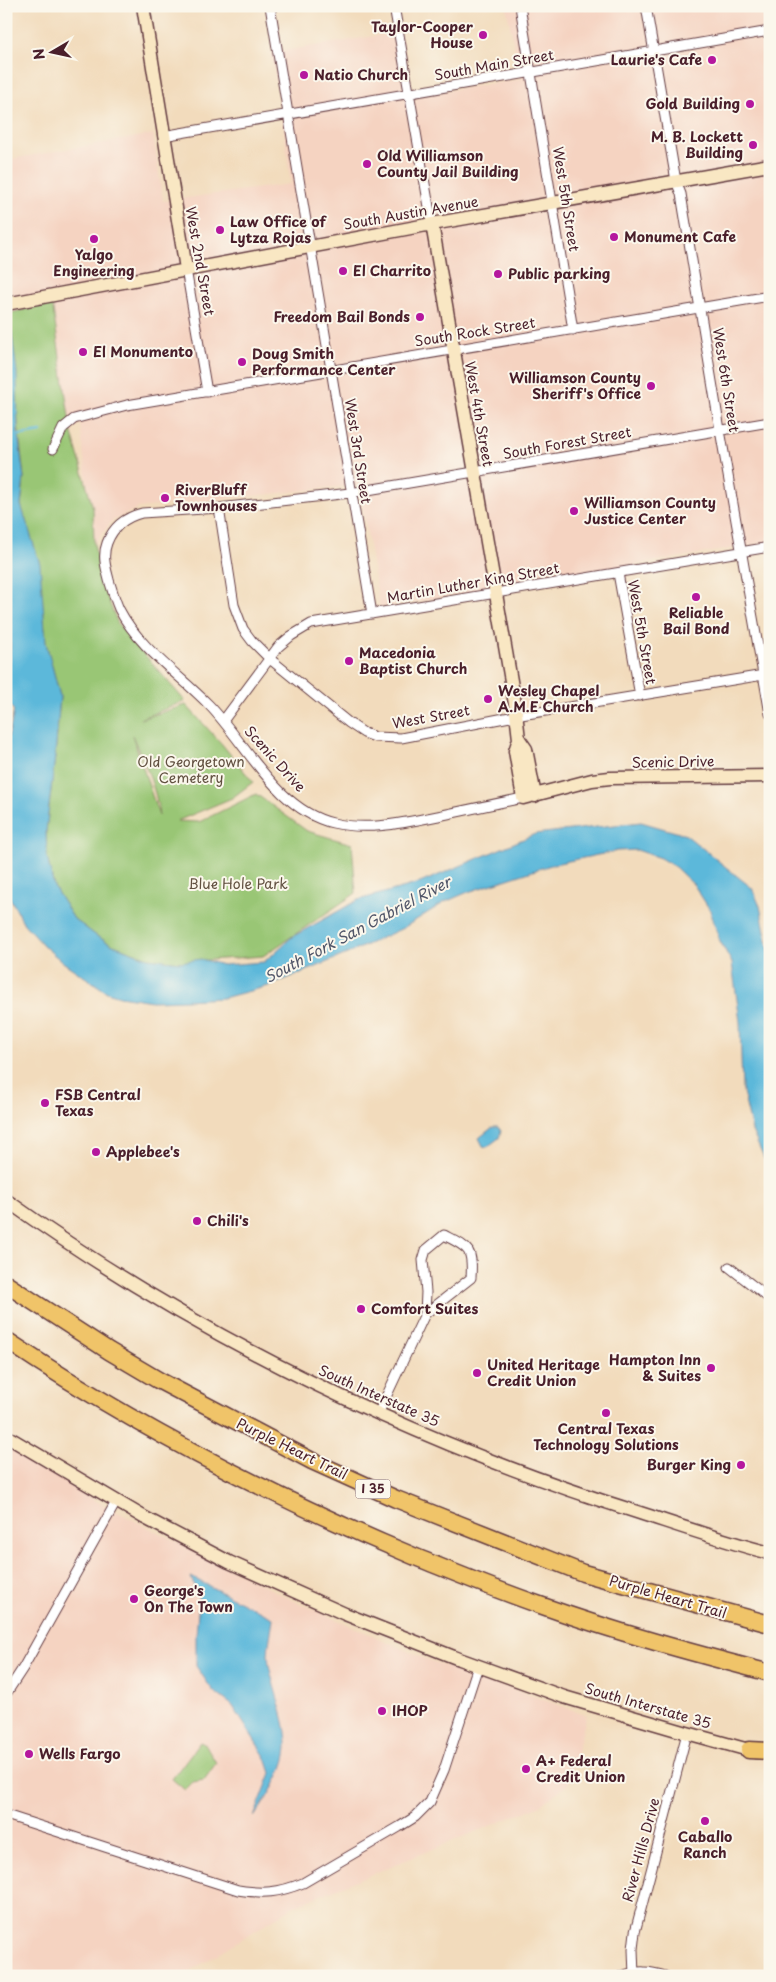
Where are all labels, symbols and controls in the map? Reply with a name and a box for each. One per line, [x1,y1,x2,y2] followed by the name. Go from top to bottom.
[371,16,474,53] place label: Taylor-Cooper House
[28,28,78,78] north arrow
[477,29,489,41] marker: Taylor-Cooper House
[433,44,556,85] street label: South Main Street
[27,47,50,61] text: N
[611,49,702,70] place label: Laurie's Cafe
[706,54,718,66] marker: Laurie's Cafe
[314,64,408,85] place label: Natio Church
[298,69,310,81] marker: Natio Church
[645,93,740,114] place label: Gold Building
[744,98,756,110] marker: Gold Building
[651,126,743,163] place label: M. B. Lockett Building
[747,139,759,151] marker: M. B. Lockett Building
[377,145,519,182] place label: Old Williamson County Jail Building
[548,145,585,253] street label: West 5th Street
[361,158,373,170] marker: Old Williamson County Jail Building
[342,190,480,235] street label: South Austin Avenue
[181,205,220,317] street label: West 2nd Street
[230,211,327,248] place label: Law Office of Lytza Rojas
[214,224,226,236] marker: Law Office of Lytza Rojas
[624,226,736,247] place label: Monument Cafe
[608,231,620,243] marker: Monument Cafe
[88,233,100,245] marker: Yalgo Engineering
[53,244,135,281] place label: Yalgo Engineering
[353,260,431,281] place label: El Charrito
[508,263,610,284] place label: Public parking
[337,265,349,277] marker: El Charrito
[492,268,504,280] marker: Public parking
[273,306,410,327] place label: Freedom Bail Bonds
[414,311,426,323] marker: Freedom Bail Bonds
[413,312,537,351] street label: South Rock Street
[708,326,745,434] street label: West 6th Street
[93,341,193,362] place label: El Monumento
[252,343,396,380] place label: Doug Smith Performance Center
[77,346,89,358] marker: El Monumento
[236,356,248,368] marker: Doug Smith Performance Center
[460,360,499,469] street label: West 4th Street
[509,367,641,404] place label: Williamson County Sheriff's Office
[645,380,657,392] marker: Williamson County Sheriff's Office
[340,397,377,505] street label: West 3rd Street
[501,421,633,464] street label: South Forest Street
[175,479,257,516] place label: RiverBluff Townhouses
[159,492,171,504] marker: RiverBluff Townhouses
[584,492,716,529] place label: Williamson County Justice Center
[568,505,580,517] marker: Williamson County Justice Center
[385,557,561,608] street label: Martin Luther King Street
[623,578,662,686] street label: West 5th Street
[690,591,702,603] marker: Reliable Bail Bond
[663,602,730,639] place label: Reliable Bail Bond
[359,642,467,679] place label: Macedonia Baptist Church
[343,655,355,667] marker: Macedonia Baptist Church
[498,680,599,717] place label: Wesley Chapel A.M.E Church
[482,693,494,705] marker: Wesley Chapel A.M.E Church
[391,699,472,734] street label: West Street
[240,721,311,796] street label: Scenic Drive
[631,750,715,773] street label: Scenic Drive
[137,751,245,788] park label: Old Georgetown Cemetery
[260,869,456,988] water label: South Fork San Gabriel River
[188,873,288,894] park label: Blue Hole Park
[55,1084,141,1121] place label: FSB Central Texas
[39,1097,51,1109] marker: FSB Central Texas
[106,1141,180,1162] place label: Applebee's
[90,1146,102,1158] marker: Applebee's
[207,1210,249,1231] place label: Chili's
[191,1215,203,1227] marker: Chili's
[371,1298,478,1319] place label: Comfort Suites
[355,1303,367,1315] marker: Comfort Suites
[609,1349,701,1386] place label: Hampton Inn & Suites
[487,1354,600,1391] place label: United Heritage Credit Union
[315,1359,443,1432] street label: South Interstate 35
[705,1362,717,1374] marker: Hampton Inn & Suites
[471,1367,483,1379] marker: United Heritage Credit Union
[600,1407,612,1419] marker: Central Texas Technology Solutions
[233,1413,351,1485] street label: Purple Heart Trail
[533,1418,679,1455] place label: Central Texas Technology Solutions
[647,1454,731,1475] place label: Burger King
[735,1459,747,1471] marker: Burger King
[356,1480,390,1498] road number: I 35
[607,1570,729,1623] street label: Purple Heart Trail
[144,1580,233,1617] place label: George's On The Town
[128,1593,140,1605] marker: George's On The Town
[583,1677,714,1734] street label: South Interstate 35
[392,1700,428,1721] place label: IHOP
[376,1705,388,1717] marker: IHOP
[39,1743,121,1764] place label: Wells Fargo
[23,1748,35,1760] marker: Wells Fargo
[536,1750,625,1787] place label: A+ Federal Credit Union
[520,1763,532,1775] marker: A+ Federal Credit Union
[616,1795,665,1904] street label: River Hills Drive
[699,1815,711,1827] marker: Caballo Ranch
[678,1826,732,1863] place label: Caballo Ranch

